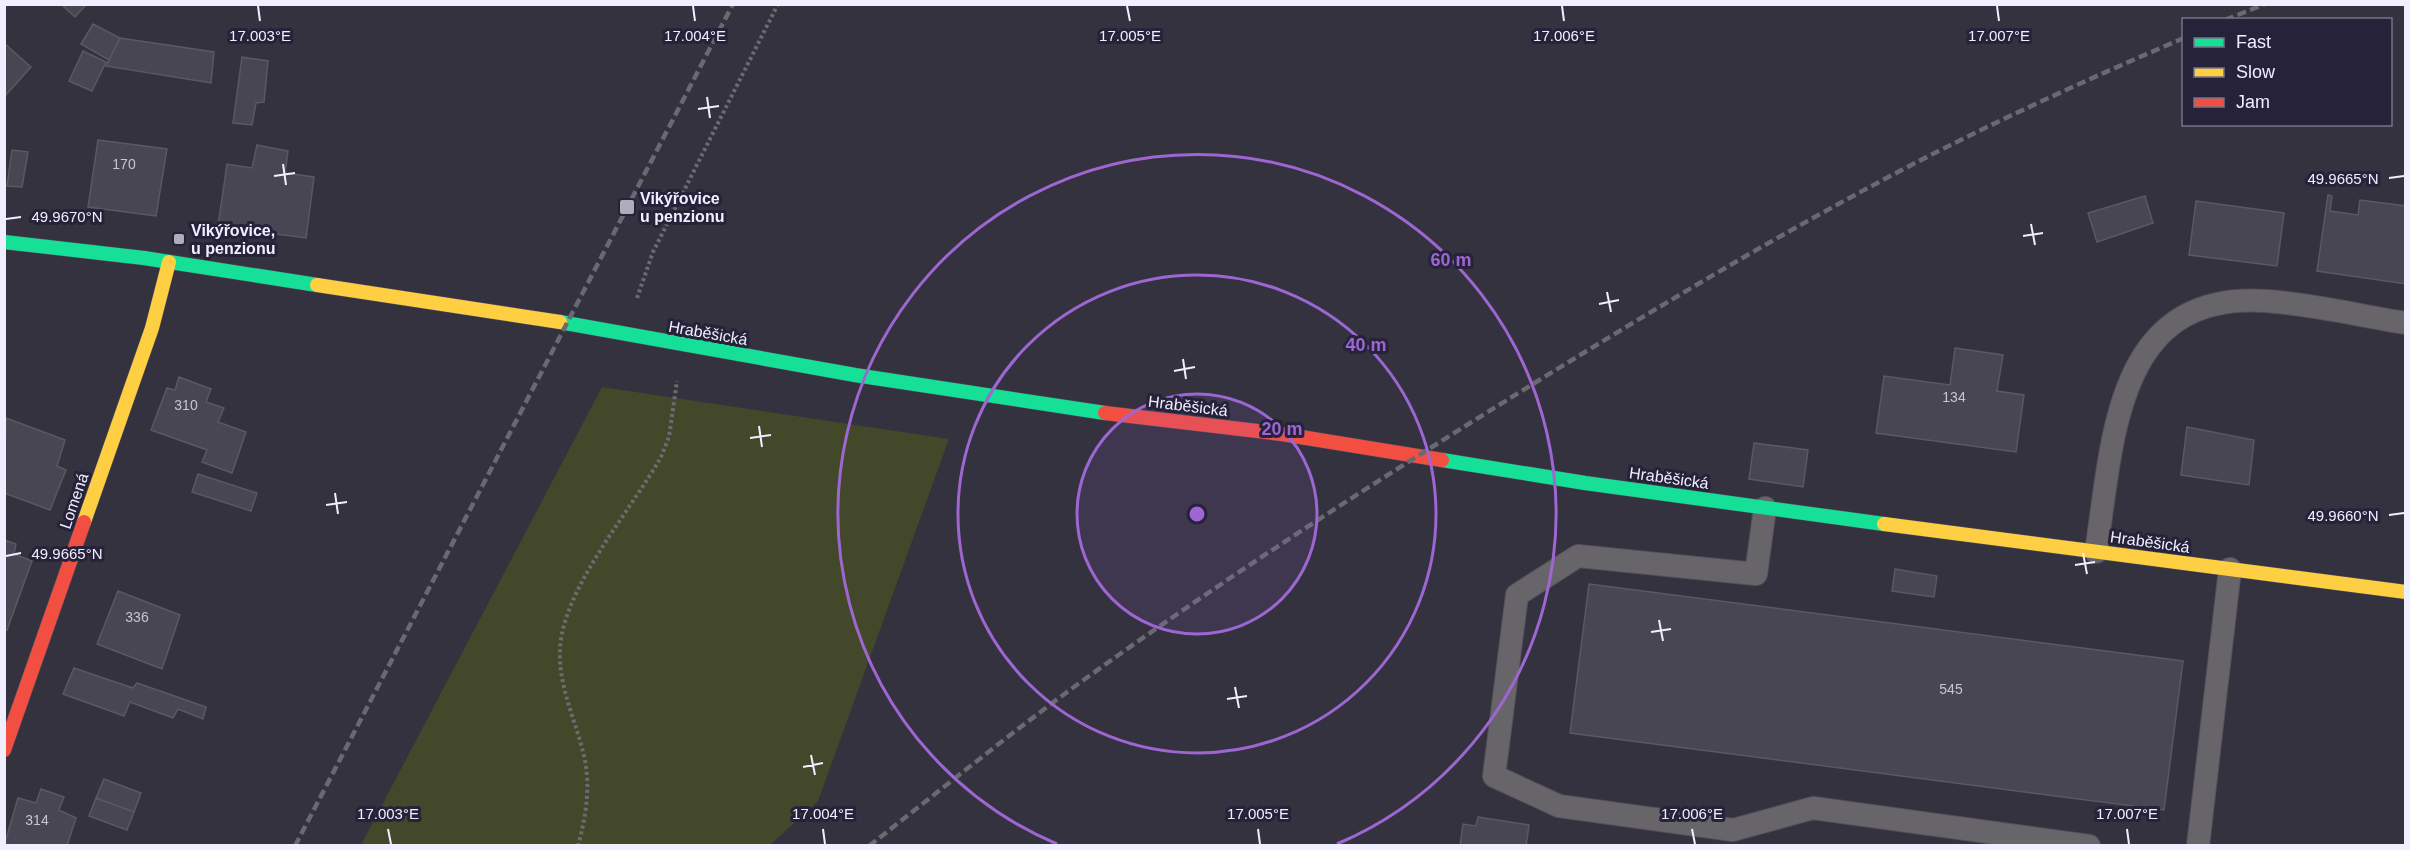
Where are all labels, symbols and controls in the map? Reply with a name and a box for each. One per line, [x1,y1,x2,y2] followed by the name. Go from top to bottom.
[2182,18,2392,126] legend
[229,27,291,44] text: 17.003°E
[664,27,726,44] text: 17.004°E
[1099,27,1161,44] text: 17.005°E
[1533,27,1595,44] text: 17.006°E
[1968,27,2030,44] text: 17.007°E
[2236,32,2271,52] text: Fast
[2236,62,2276,82] text: Slow
[2236,92,2270,112] text: Jam
[112,156,136,172] house number: 170
[2307,170,2379,187] text: 49.9665°N
[640,190,724,225] place label: Vikýřovice u penzionu
[618,198,636,216] marker: Vikýřovice u penzionu
[31,208,103,225] text: 49.9670°N
[191,222,275,257] place label: Vikýřovice, u penzionu
[172,232,186,246] marker: Vikýřovice, u penzionu
[1430,250,1472,270] text: 60 m
[667,318,749,348] street label: Hraběšická
[1345,335,1387,355] text: 40 m
[1942,389,1966,405] house number: 134
[1147,393,1229,419] street label: Hraběšická
[174,397,198,413] house number: 310
[1261,419,1303,439] text: 20 m
[1628,464,1710,492] street label: Hraběšická
[57,471,91,531] street label: Lomená
[1187,504,1207,524] centre of rings
[2307,507,2379,524] text: 49.9660°N
[2109,528,2191,556] street label: Hraběšická
[31,545,103,562] text: 49.9665°N
[125,609,149,625] house number: 336
[1939,681,1963,697] house number: 545
[357,805,419,822] text: 17.003°E
[792,805,854,822] text: 17.004°E
[1227,805,1289,822] text: 17.005°E
[1661,805,1723,822] text: 17.006°E
[2096,805,2158,822] text: 17.007°E
[25,812,49,828] house number: 314

